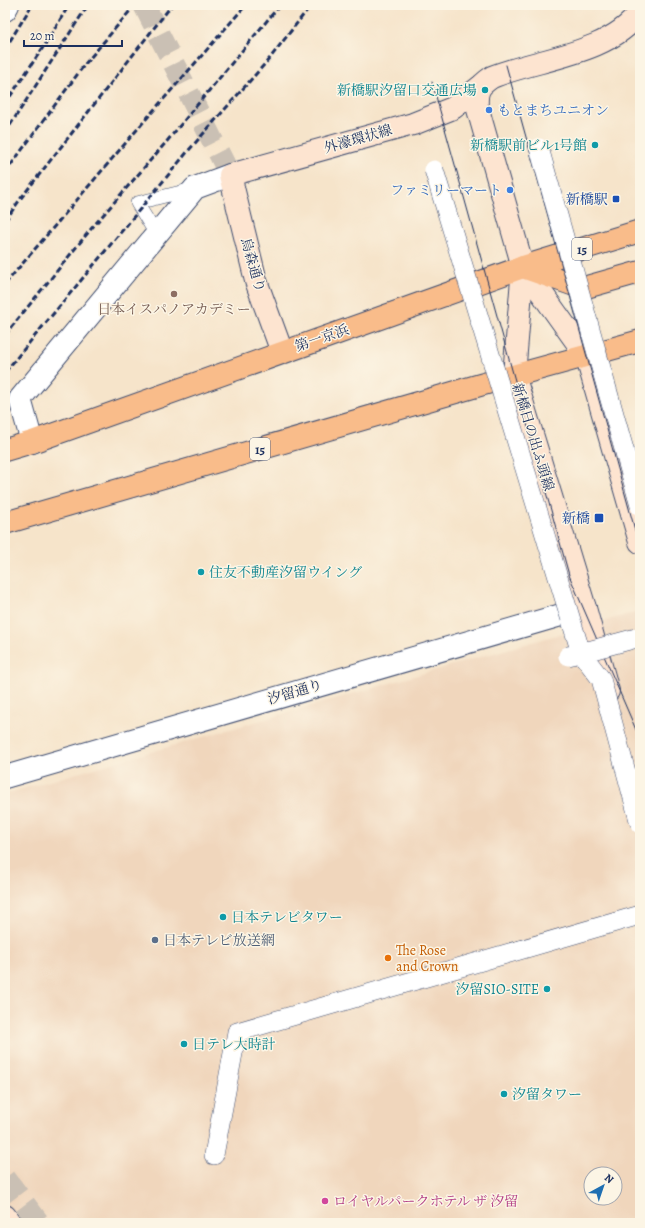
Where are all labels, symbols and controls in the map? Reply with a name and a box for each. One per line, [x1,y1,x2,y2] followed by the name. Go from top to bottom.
[24,22,122,48] scale bar
[30,28,54,44] text: 20 m
[337,81,477,100] place label: 新橋駅汐留口交通広場
[480,85,490,95] marker: 新橋駅汐留口交通広場
[497,101,609,120] place label: もとまちユニオン
[484,105,494,115] marker: もとまちユニオン
[322,120,394,158] street label: 外濠環状線
[470,136,587,155] place label: 新橋駅前ビル1号館
[590,140,600,150] marker: 新橋駅前ビル1号館
[390,181,502,200] place label: ファミリーマート
[505,185,515,195] marker: ファミリーマート
[566,190,608,209] place label: 新橋駅
[611,194,621,204] marker: 新橋駅
[236,235,270,295] street label: 烏森通り
[572,238,592,260] road number: 15
[169,289,179,299] marker: 日本イスパノアカデミー
[97,300,251,319] place label: 日本イスパノアカデミー
[292,320,352,356] street label: 第一京浜
[508,381,558,493] street label: 新橋日の出ふ頭線
[250,438,270,460] road number: 15
[562,509,590,528] place label: 新橋
[593,512,605,524] marker: 新橋
[209,563,362,582] place label: 住友不動産汐留ウイング
[196,567,206,577] marker: 住友不動産汐留ウイング
[265,675,325,709] street label: 汐留通り
[231,908,343,927] place label: 日本テレビタワー
[218,912,228,922] marker: 日本テレビタワー
[163,931,275,950] place label: 日本テレビ放送網
[150,935,160,945] marker: 日本テレビ放送網
[396,941,459,976] place label: The Rose and Crown
[383,953,393,963] marker: The Rose and Crown
[455,980,539,999] place label: 汐留SIO-SITE
[542,984,552,994] marker: 汐留SIO-SITE
[192,1035,276,1054] place label: 日テレ大時計
[179,1039,189,1049] marker: 日テレ大時計
[512,1085,582,1104] place label: 汐留タワー
[499,1089,509,1099] marker: 汐留タワー
[583,1166,623,1206] north arrow
[601,1170,617,1187] text: N
[333,1192,518,1211] place label: ロイヤルパークホテル ザ 汐留
[320,1196,330,1206] marker: ロイヤルパークホテル ザ 汐留

